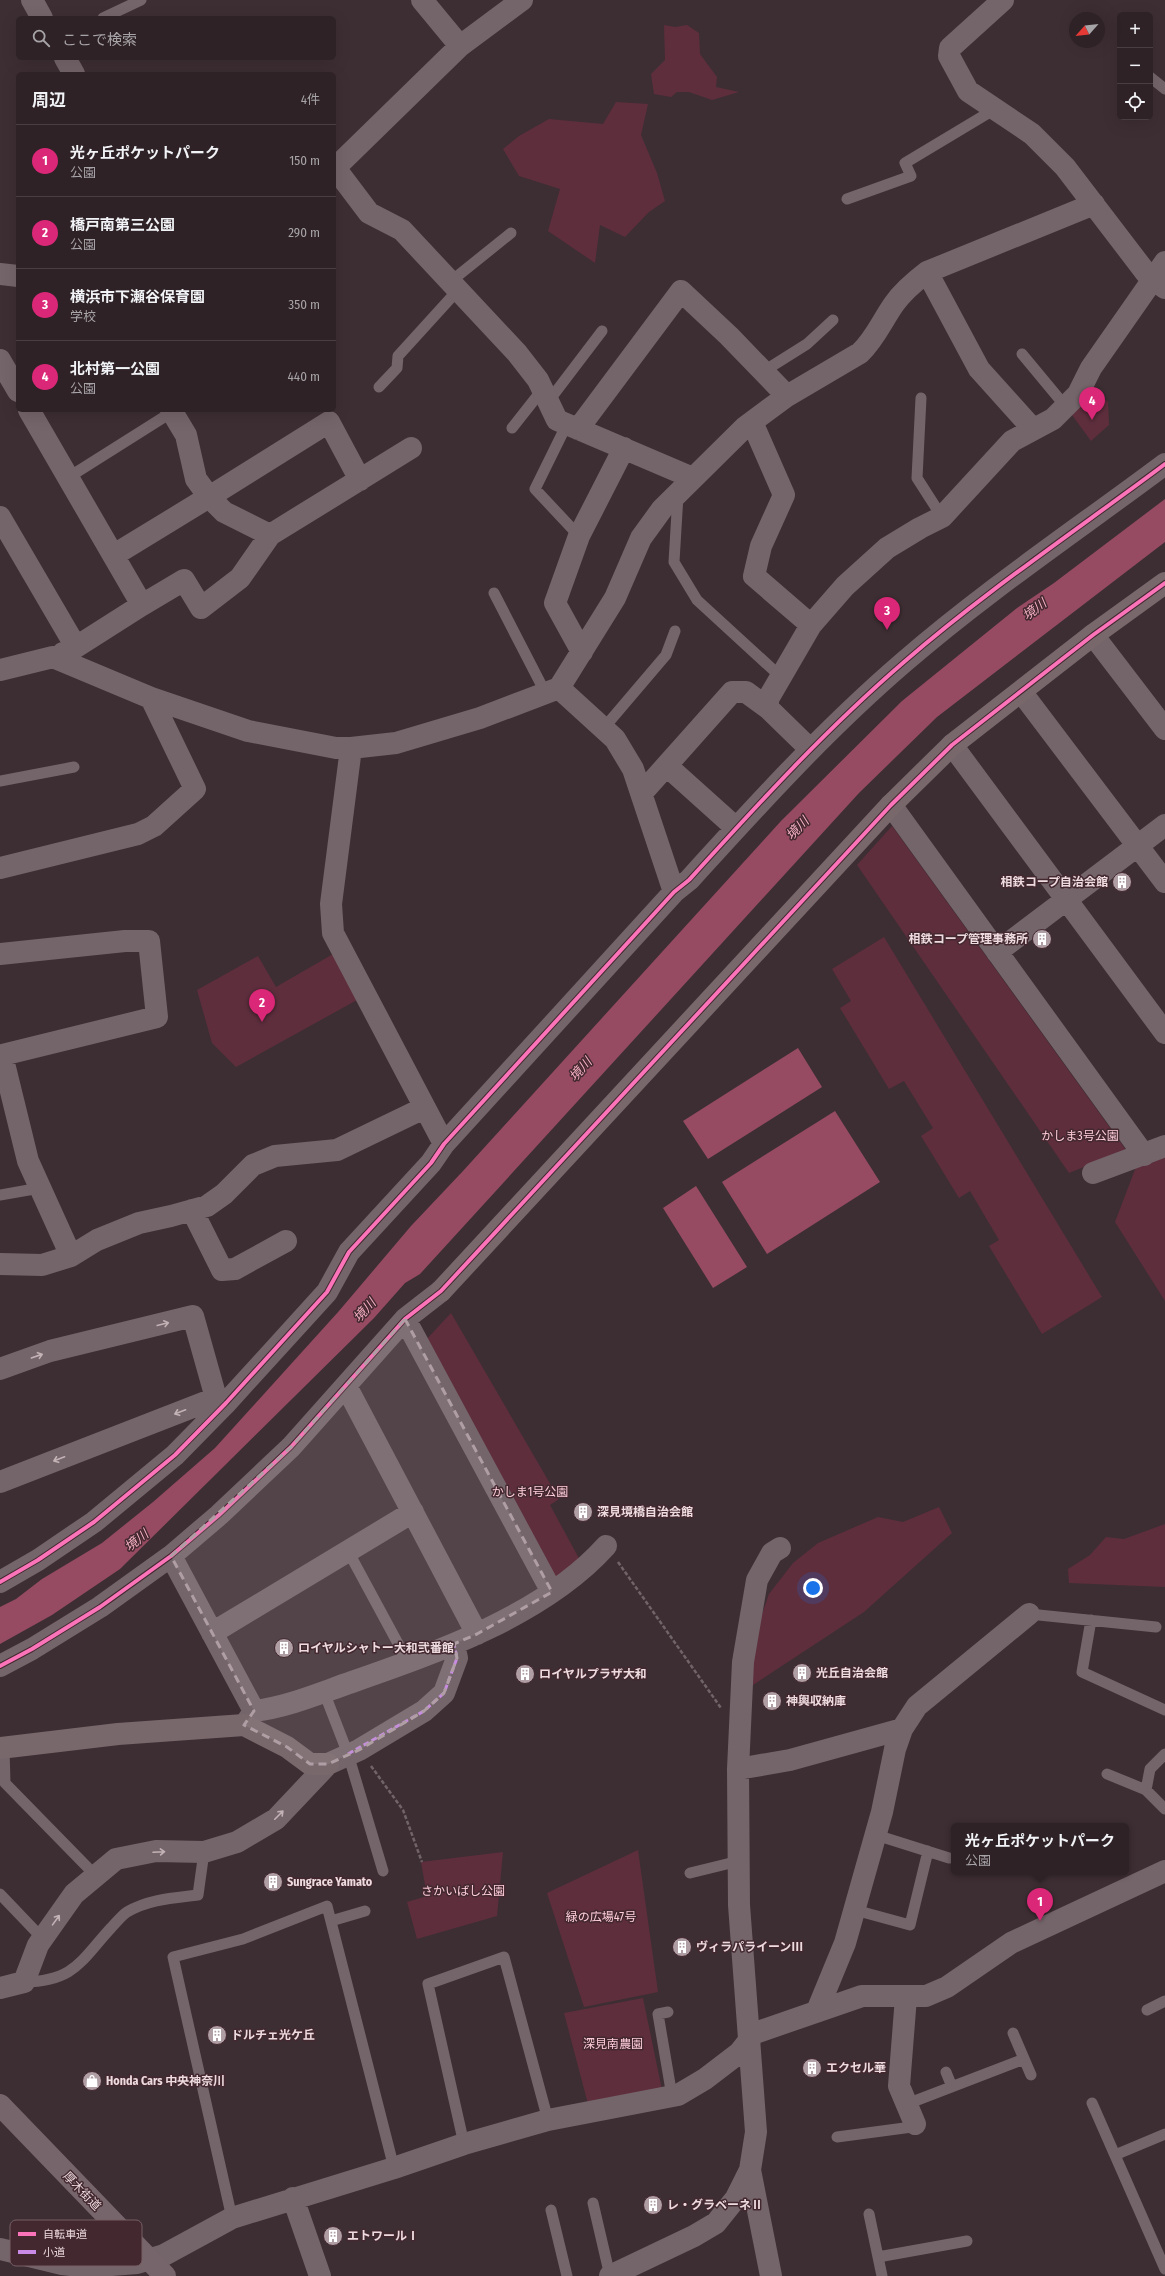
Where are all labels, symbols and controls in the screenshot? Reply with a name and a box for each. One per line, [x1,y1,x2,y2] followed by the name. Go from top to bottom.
[1069,12,1105,48] north arrow
[1117,12,1153,120] map controls
[1117,12,1153,48] button: +
[16,16,336,60] search box
[30,27,52,49] icon: search
[62,31,137,49] text: ここで検索
[1117,48,1153,84] button: −
[1117,84,1153,120] button: locate
[32,90,66,111] text: 周辺
[301,92,320,107] text: 4件
[70,144,220,162] text: 光ヶ丘ポケットパーク
[42,153,48,168] text: 1
[289,153,320,168] text: 150 m
[70,165,96,180] text: 公園
[70,216,175,234] text: 橋戸南第三公園
[42,225,48,240] text: 2
[288,225,320,240] text: 290 m
[70,237,96,252] text: 公園
[70,288,205,306] text: 横浜市下瀬谷保育園
[42,297,48,312] text: 3
[288,297,320,312] text: 350 m
[70,309,96,324] text: 学校
[70,360,160,378] text: 北村第一公園
[42,369,48,384] text: 4
[288,369,320,384] text: 440 m
[70,381,96,396] text: 公園
[1079,387,1105,420] pin: 4
[1019,594,1051,623] water label: 境川
[874,597,900,630] pin: 3
[783,812,813,843] water label: 境川
[1111,871,1133,893] building icon: 相鉄コープ自治会館
[1001,875,1108,889] place label: 相鉄コープ自治会館
[1031,928,1053,950] building icon: 相鉄コープ管理事務所
[909,932,1028,946] place label: 相鉄コープ管理事務所
[249,989,275,1022] pin: 2
[566,1053,596,1084] water label: 境川
[1041,1129,1119,1143] park label: かしま3号公園
[350,1294,380,1325] water label: 境川
[156,1319,169,1327] one-way arrow
[30,1352,43,1359] one-way arrow
[174,1409,186,1417] one-way arrow
[53,1456,65,1464] one-way arrow
[492,1485,568,1499] park label: かしま1号公園
[572,1501,594,1523] building icon: 深見境橋自治会館
[597,1505,693,1519] place label: 深見境橋自治会館
[121,1525,153,1554] water label: 境川
[803,1578,823,1598] your location
[273,1637,295,1659] building icon: ロイヤルシャトー大和弐番館
[298,1641,454,1655] place label: ロイヤルシャトー大和弐番館
[791,1662,813,1684] building icon: 光丘自治会館
[514,1663,536,1685] building icon: ロイヤルプラザ大和
[816,1666,888,1680] place label: 光丘自治会館
[539,1667,647,1681] place label: ロイヤルプラザ大和
[761,1690,783,1712] building icon: 神輿収納庫
[786,1694,846,1708] place label: 神輿収納庫
[275,1810,284,1820] one-way arrow
[951,1823,1129,1875] popup
[965,1832,1115,1850] text: 光ヶ丘ポケットパーク
[152,1848,165,1855] one-way arrow
[965,1853,991,1868] text: 公園
[262,1871,284,1893] building icon: Sungrace Yamato
[287,1875,373,1889] place label: Sungrace Yamato
[421,1884,505,1898] park label: さかいばし公園
[1027,1888,1053,1921] pin: 1
[566,1910,636,1924] park label: 緑の広場47号
[51,1915,60,1926] one-way arrow
[671,1936,693,1958] building icon: ヴィラパライーンⅢ
[696,1940,803,1954] place label: ヴィラパライーンⅢ
[206,2024,228,2046] building icon: ドルチェ光ケ丘
[231,2028,315,2042] place label: ドルチェ光ケ丘
[583,2037,643,2051] park label: 深見南農園
[801,2057,823,2079] building icon: エクセル華
[826,2061,886,2075] place label: エクセル華
[81,2070,103,2092] shop icon: Honda Cars 中央神奈川
[106,2074,225,2088] place label: Honda Cars 中央神奈川
[60,2169,104,2213] street label: 厚木街道
[642,2194,664,2216] building icon: レ・グラベーネⅡ
[667,2198,763,2212] place label: レ・グラベーネⅡ
[10,2220,142,2266] legend
[322,2225,344,2247] building icon: エトワールⅠ
[43,2228,87,2241] text: 自転車道
[347,2229,419,2243] place label: エトワールⅠ
[43,2246,65,2259] text: 小道

